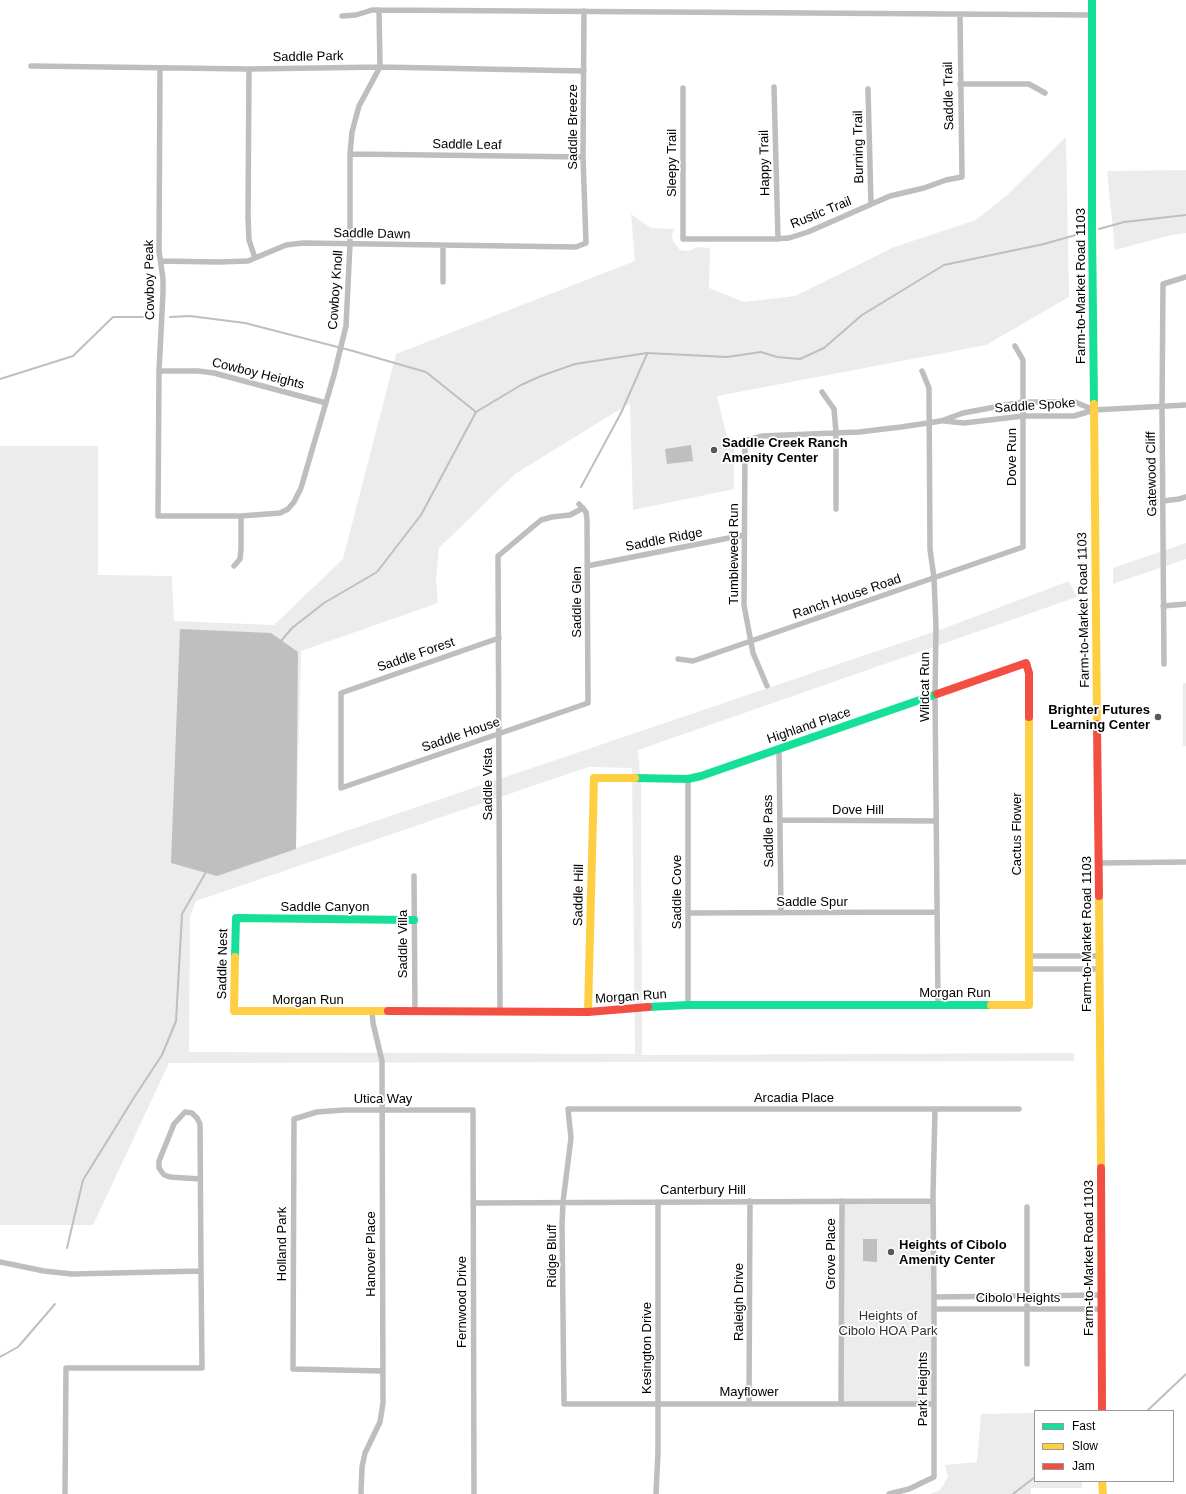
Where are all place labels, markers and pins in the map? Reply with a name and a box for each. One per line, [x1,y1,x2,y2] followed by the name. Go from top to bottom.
[722,435,848,466] place label: Saddle Creek Ranch Amenity Center
[709,445,719,455] marker: Saddle Creek Ranch Amenity Center
[1048,702,1150,733] place label: Brighter Futures Learning Center
[1153,712,1163,722] marker: Brighter Futures Learning Center
[899,1237,1007,1268] place label: Heights of Cibolo Amenity Center
[886,1247,896,1257] marker: Heights of Cibolo Amenity Center

